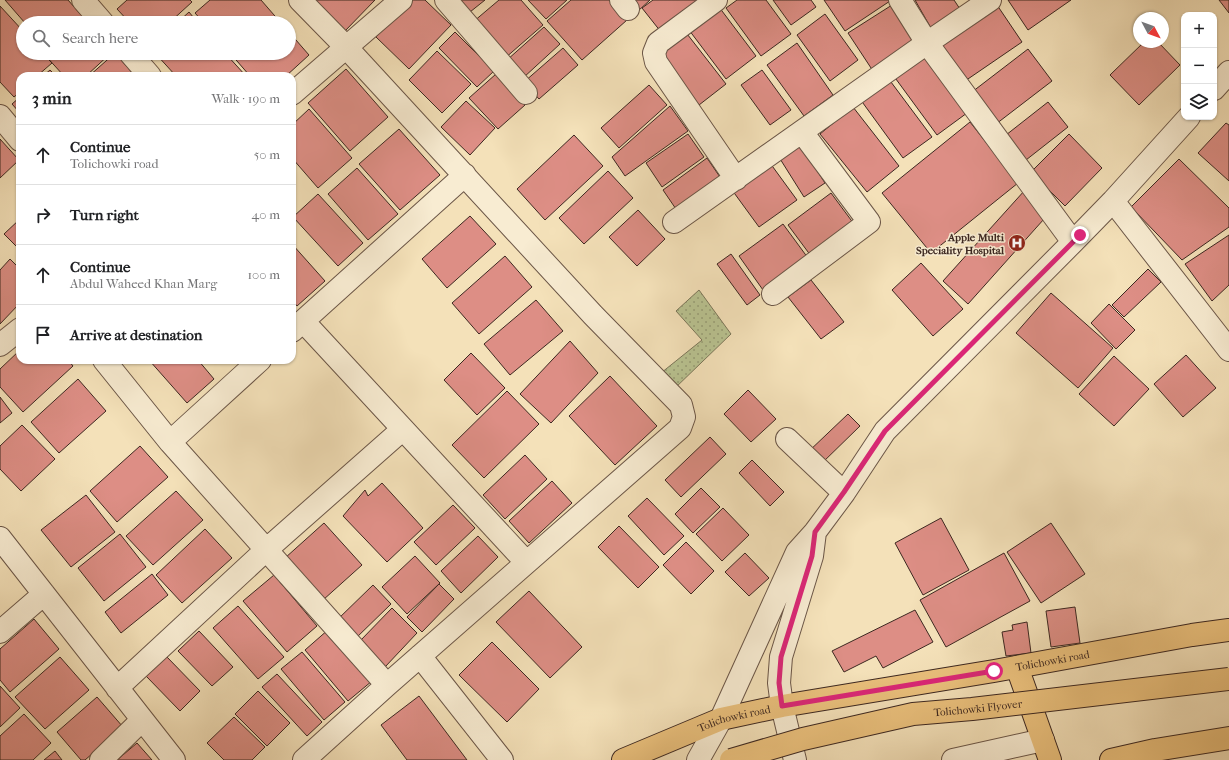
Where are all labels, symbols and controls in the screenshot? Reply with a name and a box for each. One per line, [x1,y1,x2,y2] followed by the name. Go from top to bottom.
[1133,12,1169,48] north arrow
[1181,12,1217,120] map controls
[1181,12,1217,48] button: +
[16,16,296,60] search box
[30,27,52,49] icon: search
[62,29,138,47] text: Search here
[1181,48,1217,84] button: −
[1181,84,1217,120] button: layers
[32,88,72,108] text: 3 min
[211,91,280,106] text: Walk · 190 m
[70,138,130,156] text: Continue
[32,144,54,166] icon: ahead
[254,147,280,162] text: 50 m
[70,156,159,171] text: Tolichowki road
[32,204,54,226] icon: right
[70,206,139,224] text: Turn right
[252,207,280,222] text: 40 m
[1071,226,1089,244] route end
[916,231,1005,257] place label: Apple Multi Speciality Hospital
[1007,233,1027,253] hospital icon: Apple Multi Speciality Hospital
[70,258,130,276] text: Continue
[32,264,54,286] icon: ahead
[247,267,280,282] text: 100 m
[70,276,217,291] text: Abdul Waheed Khan Marg
[32,324,54,346] icon: arrive
[70,326,202,344] text: Arrive at destination
[1014,647,1092,673] street label: Tolichowki road
[985,662,1003,680] route start
[933,697,1023,719] street label: Tolichowki Flyover
[696,702,773,735] street label: Tolichowki road

